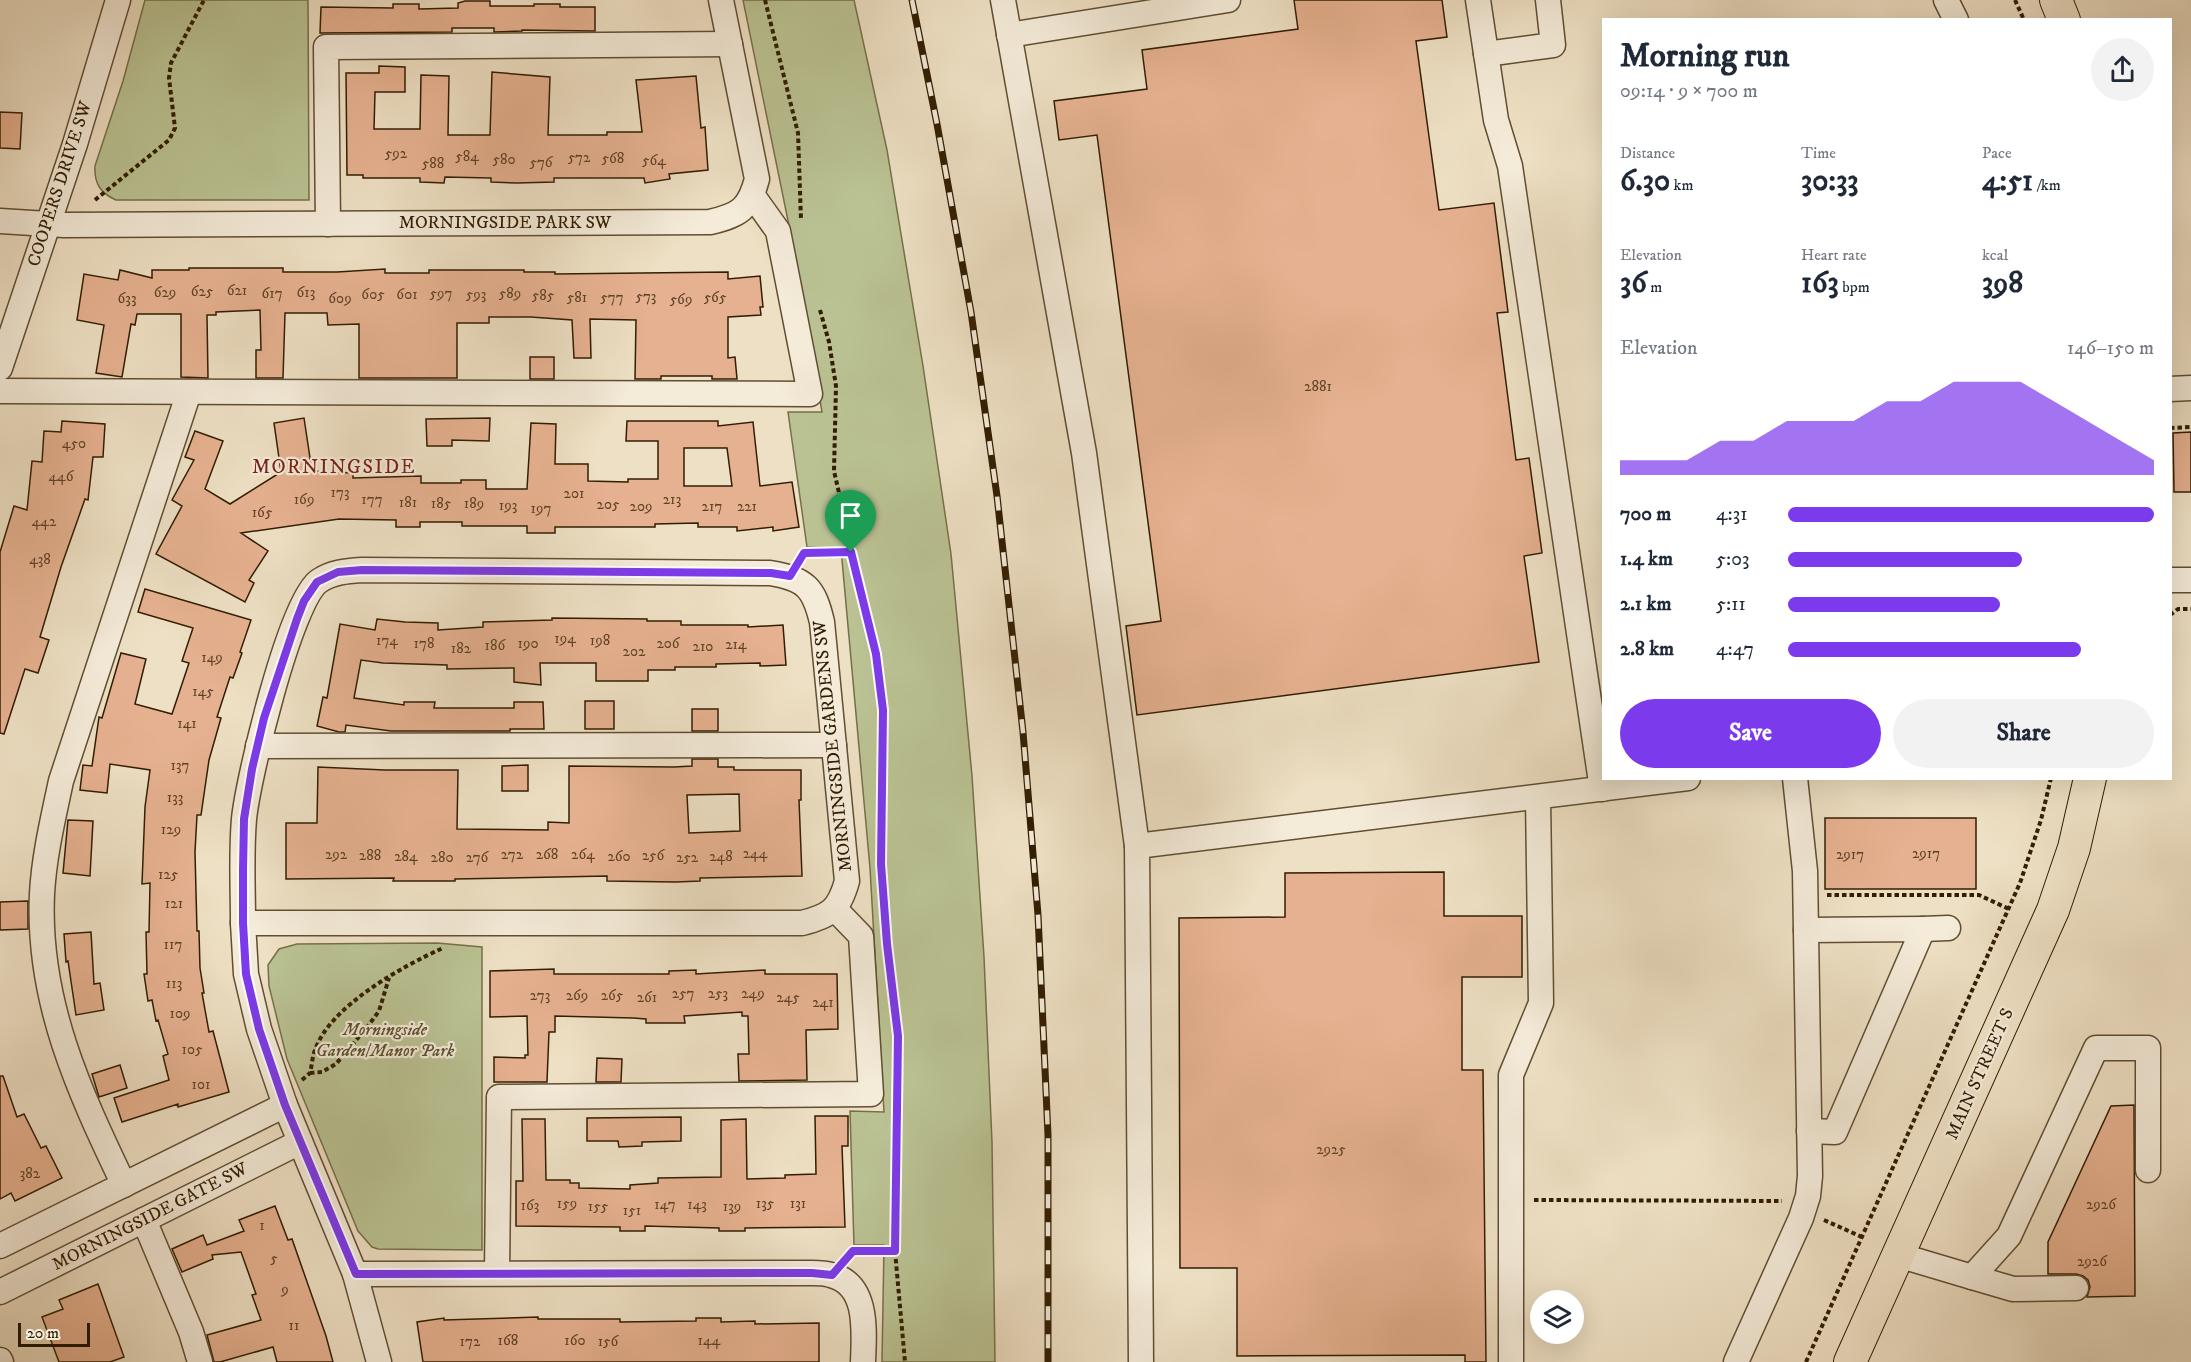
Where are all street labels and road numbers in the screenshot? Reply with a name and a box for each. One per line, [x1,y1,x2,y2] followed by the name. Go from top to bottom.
[23,98,97,269] street label: COOPERS DRIVE SW
[399,212,612,234] street label: MORNINGSIDE PARK SW
[809,619,857,873] street label: MORNINGSIDE GARDENS SW
[1941,1005,2019,1143] street label: MAIN STREET S
[49,1158,252,1276] street label: MORNINGSIDE GATE SW

